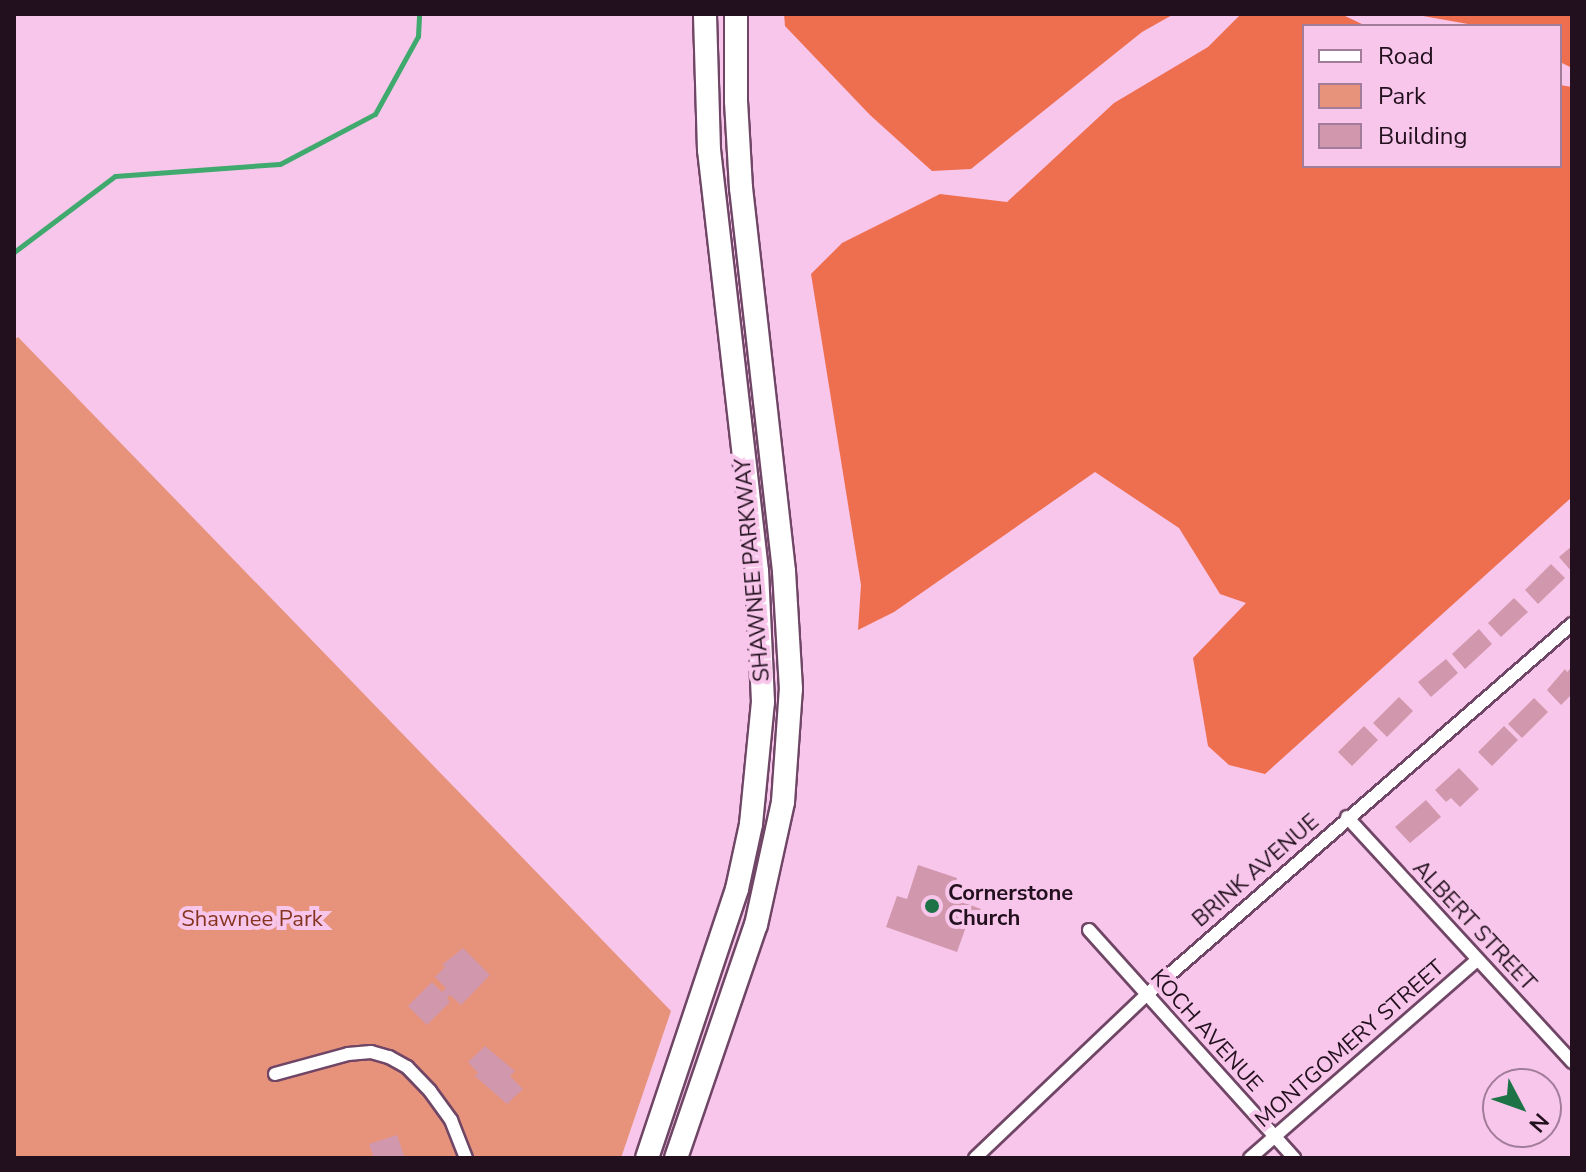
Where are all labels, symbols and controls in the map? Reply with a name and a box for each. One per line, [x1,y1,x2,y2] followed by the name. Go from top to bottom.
[1302,24,1562,168] legend
[1378,40,1434,72] text: Road
[1378,80,1426,112] text: Park
[1378,120,1468,152] text: Building
[730,457,776,683] street label: SHAWNEE PARKWAY
[1187,809,1325,933] street label: BRINK AVENUE
[1407,855,1541,997] street label: ALBERT STREET
[948,880,1073,932] place label: Cornerstone Church
[923,897,941,915] marker: Cornerstone Church
[181,907,323,933] park label: Shawnee Park
[1250,955,1450,1133] street label: MONTGOMERY STREET
[1144,965,1268,1097] street label: KOCH AVENUE
[1482,1068,1562,1148] north arrow
[1522,1106,1555,1138] text: N

